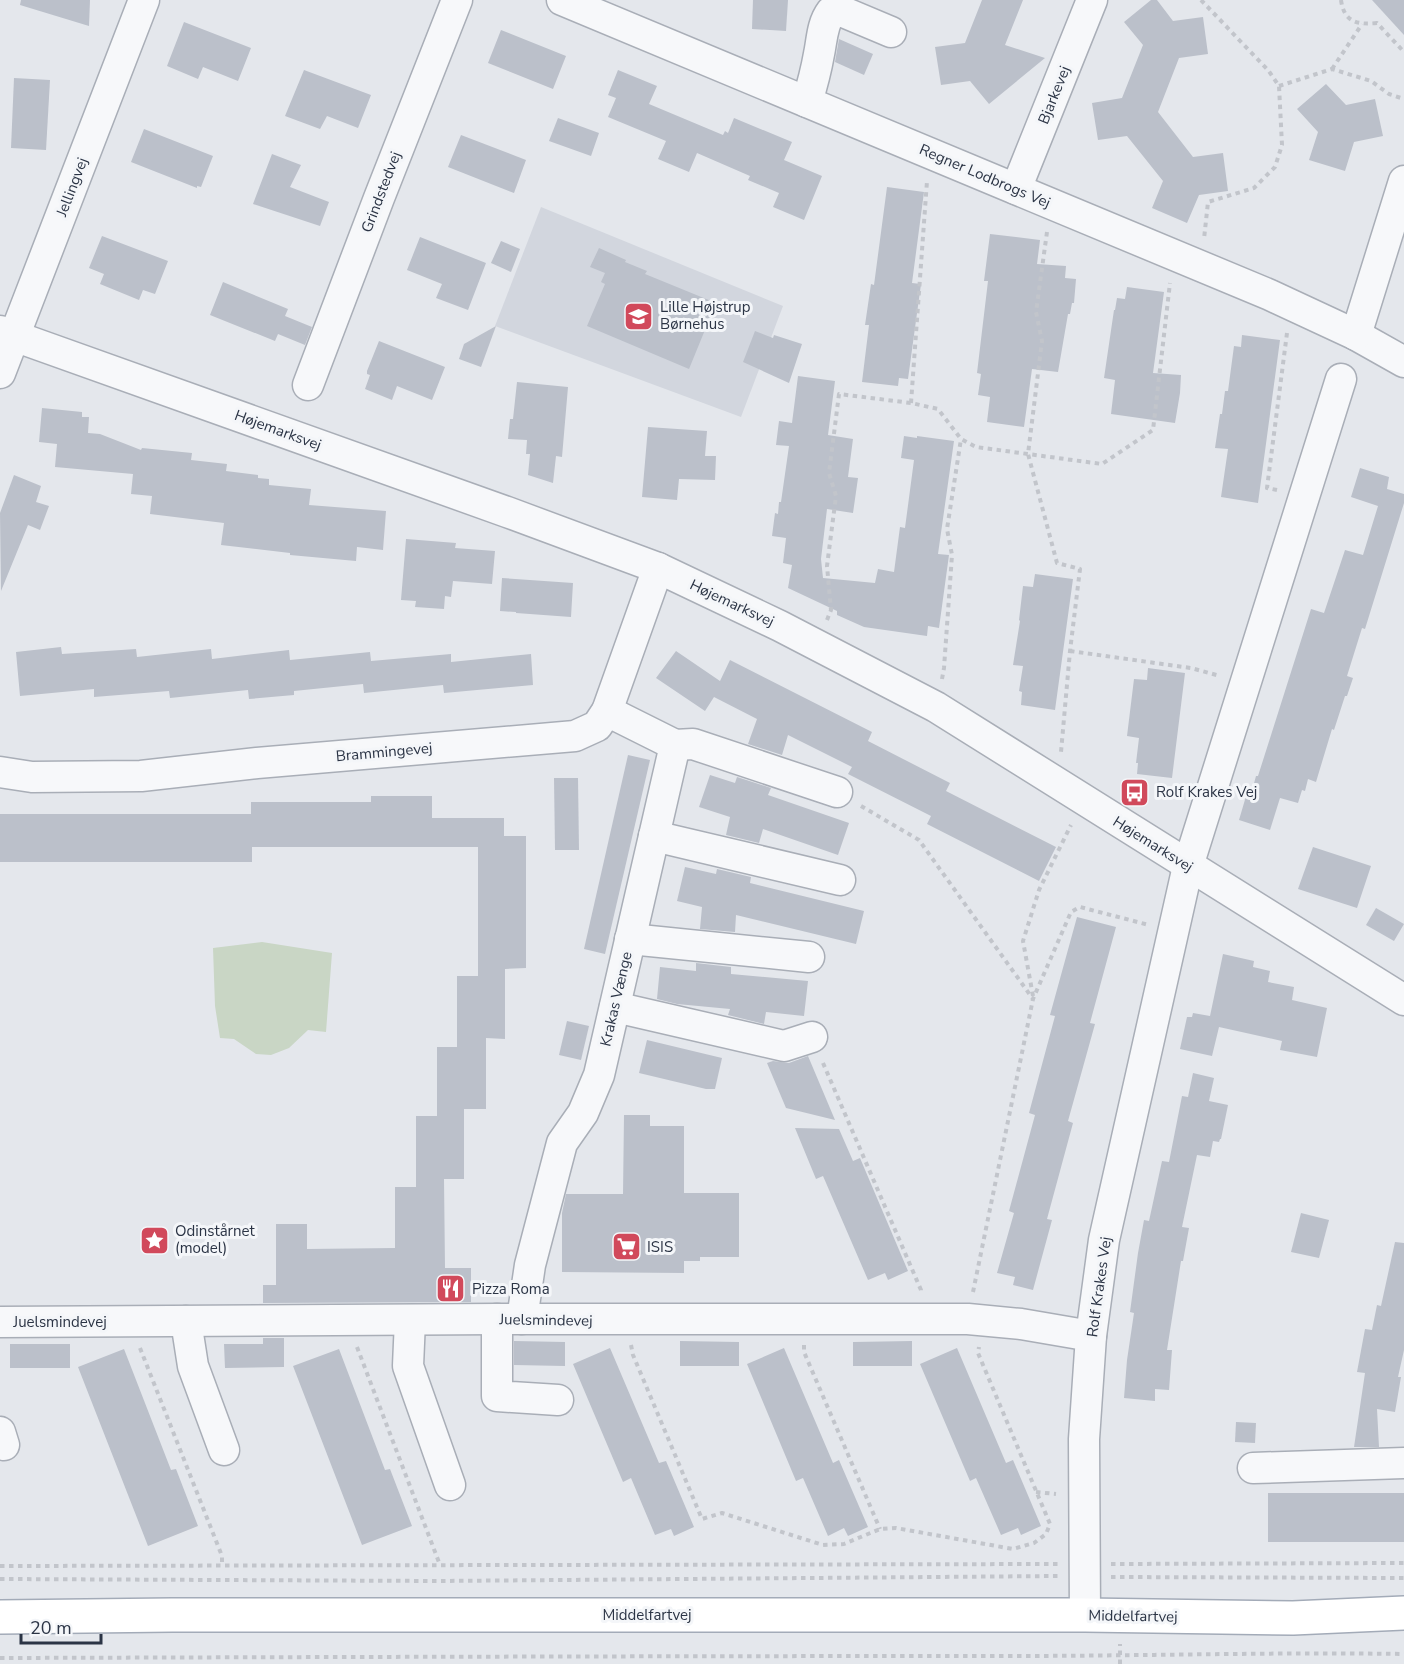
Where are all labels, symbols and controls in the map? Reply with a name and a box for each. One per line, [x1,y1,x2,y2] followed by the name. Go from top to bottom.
[1033,63,1075,127] street label: Bjarkevej
[916,139,1054,213] street label: Regner Lodbrogs Vej
[356,149,406,235] street label: Grindstedvej
[51,155,92,220] street label: Jellingvej
[660,297,751,334] place label: Lille Højstrup Børnehus
[623,300,655,332] school or university icon: Lille Højstrup Børnehus
[232,405,324,455] street label: Højemarksvej
[687,575,777,631] street label: Højemarksvej
[335,738,433,766] street label: Brammingevej
[1119,776,1151,808] bus stop icon: Rolf Krakes Vej
[1156,782,1257,802] place label: Rolf Krakes Vej
[1109,811,1197,877] street label: Højemarksvej
[595,950,637,1048] street label: Krakas Vænge
[175,1221,255,1258] place label: Odinstårnet (model)
[138,1224,170,1256] place icon: Odinstårnet (model)
[610,1231,642,1263] supermarket icon: ISIS
[1082,1235,1116,1339] street label: Rolf Krakes Vej
[647,1237,673,1257] place label: ISIS
[435,1273,467,1305] restaurant icon: Pizza Roma
[472,1279,550,1299] place label: Pizza Roma
[498,1309,593,1331] street label: Juelsmindevej
[12,1312,107,1332] street label: Juelsmindevej
[602,1605,692,1625] street label: Middelfartvej
[1088,1605,1178,1627] street label: Middelfartvej
[21,1607,100,1645] scale bar
[30,1616,72,1640] text: 20 m

